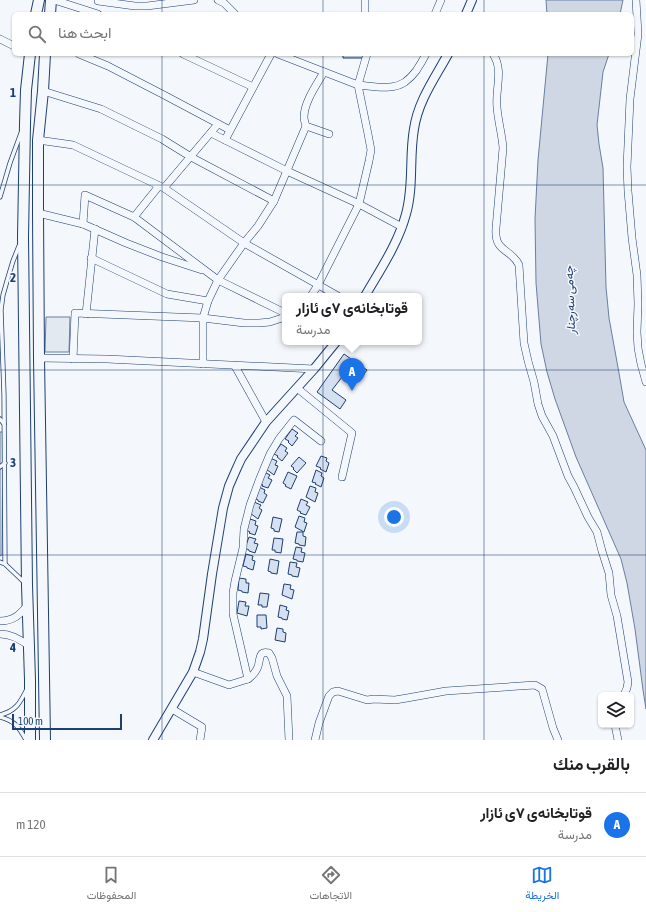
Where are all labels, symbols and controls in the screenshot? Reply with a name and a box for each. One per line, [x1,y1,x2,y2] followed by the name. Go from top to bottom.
[12,12,634,56] search box
[26,23,48,45] icon: search
[58,24,112,41] text: ابحث هنا
[10,85,16,100] text: 1
[562,265,579,335] water label: چەمی سەرچنار
[10,270,16,285] text: 2
[282,293,422,345] popup
[296,299,408,316] text: قوتابخانەی ٧ی ئازار
[296,322,330,337] text: مدرسة
[339,358,365,391] pin: A
[10,455,16,470] text: 3
[384,507,404,527] your location
[9,640,16,655] text: 4
[598,692,634,728] map controls
[598,692,634,728] button: layers
[12,712,122,731] scale bar
[18,715,43,727] text: 100 m
[553,754,630,774] text: بالقرب منك
[480,804,592,821] text: قوتابخانەی ٧ی ئازار
[16,817,46,832] text: 120 m
[614,817,620,832] text: A
[558,827,592,842] text: مدرسة
[87,864,136,905] tab: المحفوظات
[309,864,352,905] tab: الاتجاهات
[525,864,559,905] tab: الخريطة

